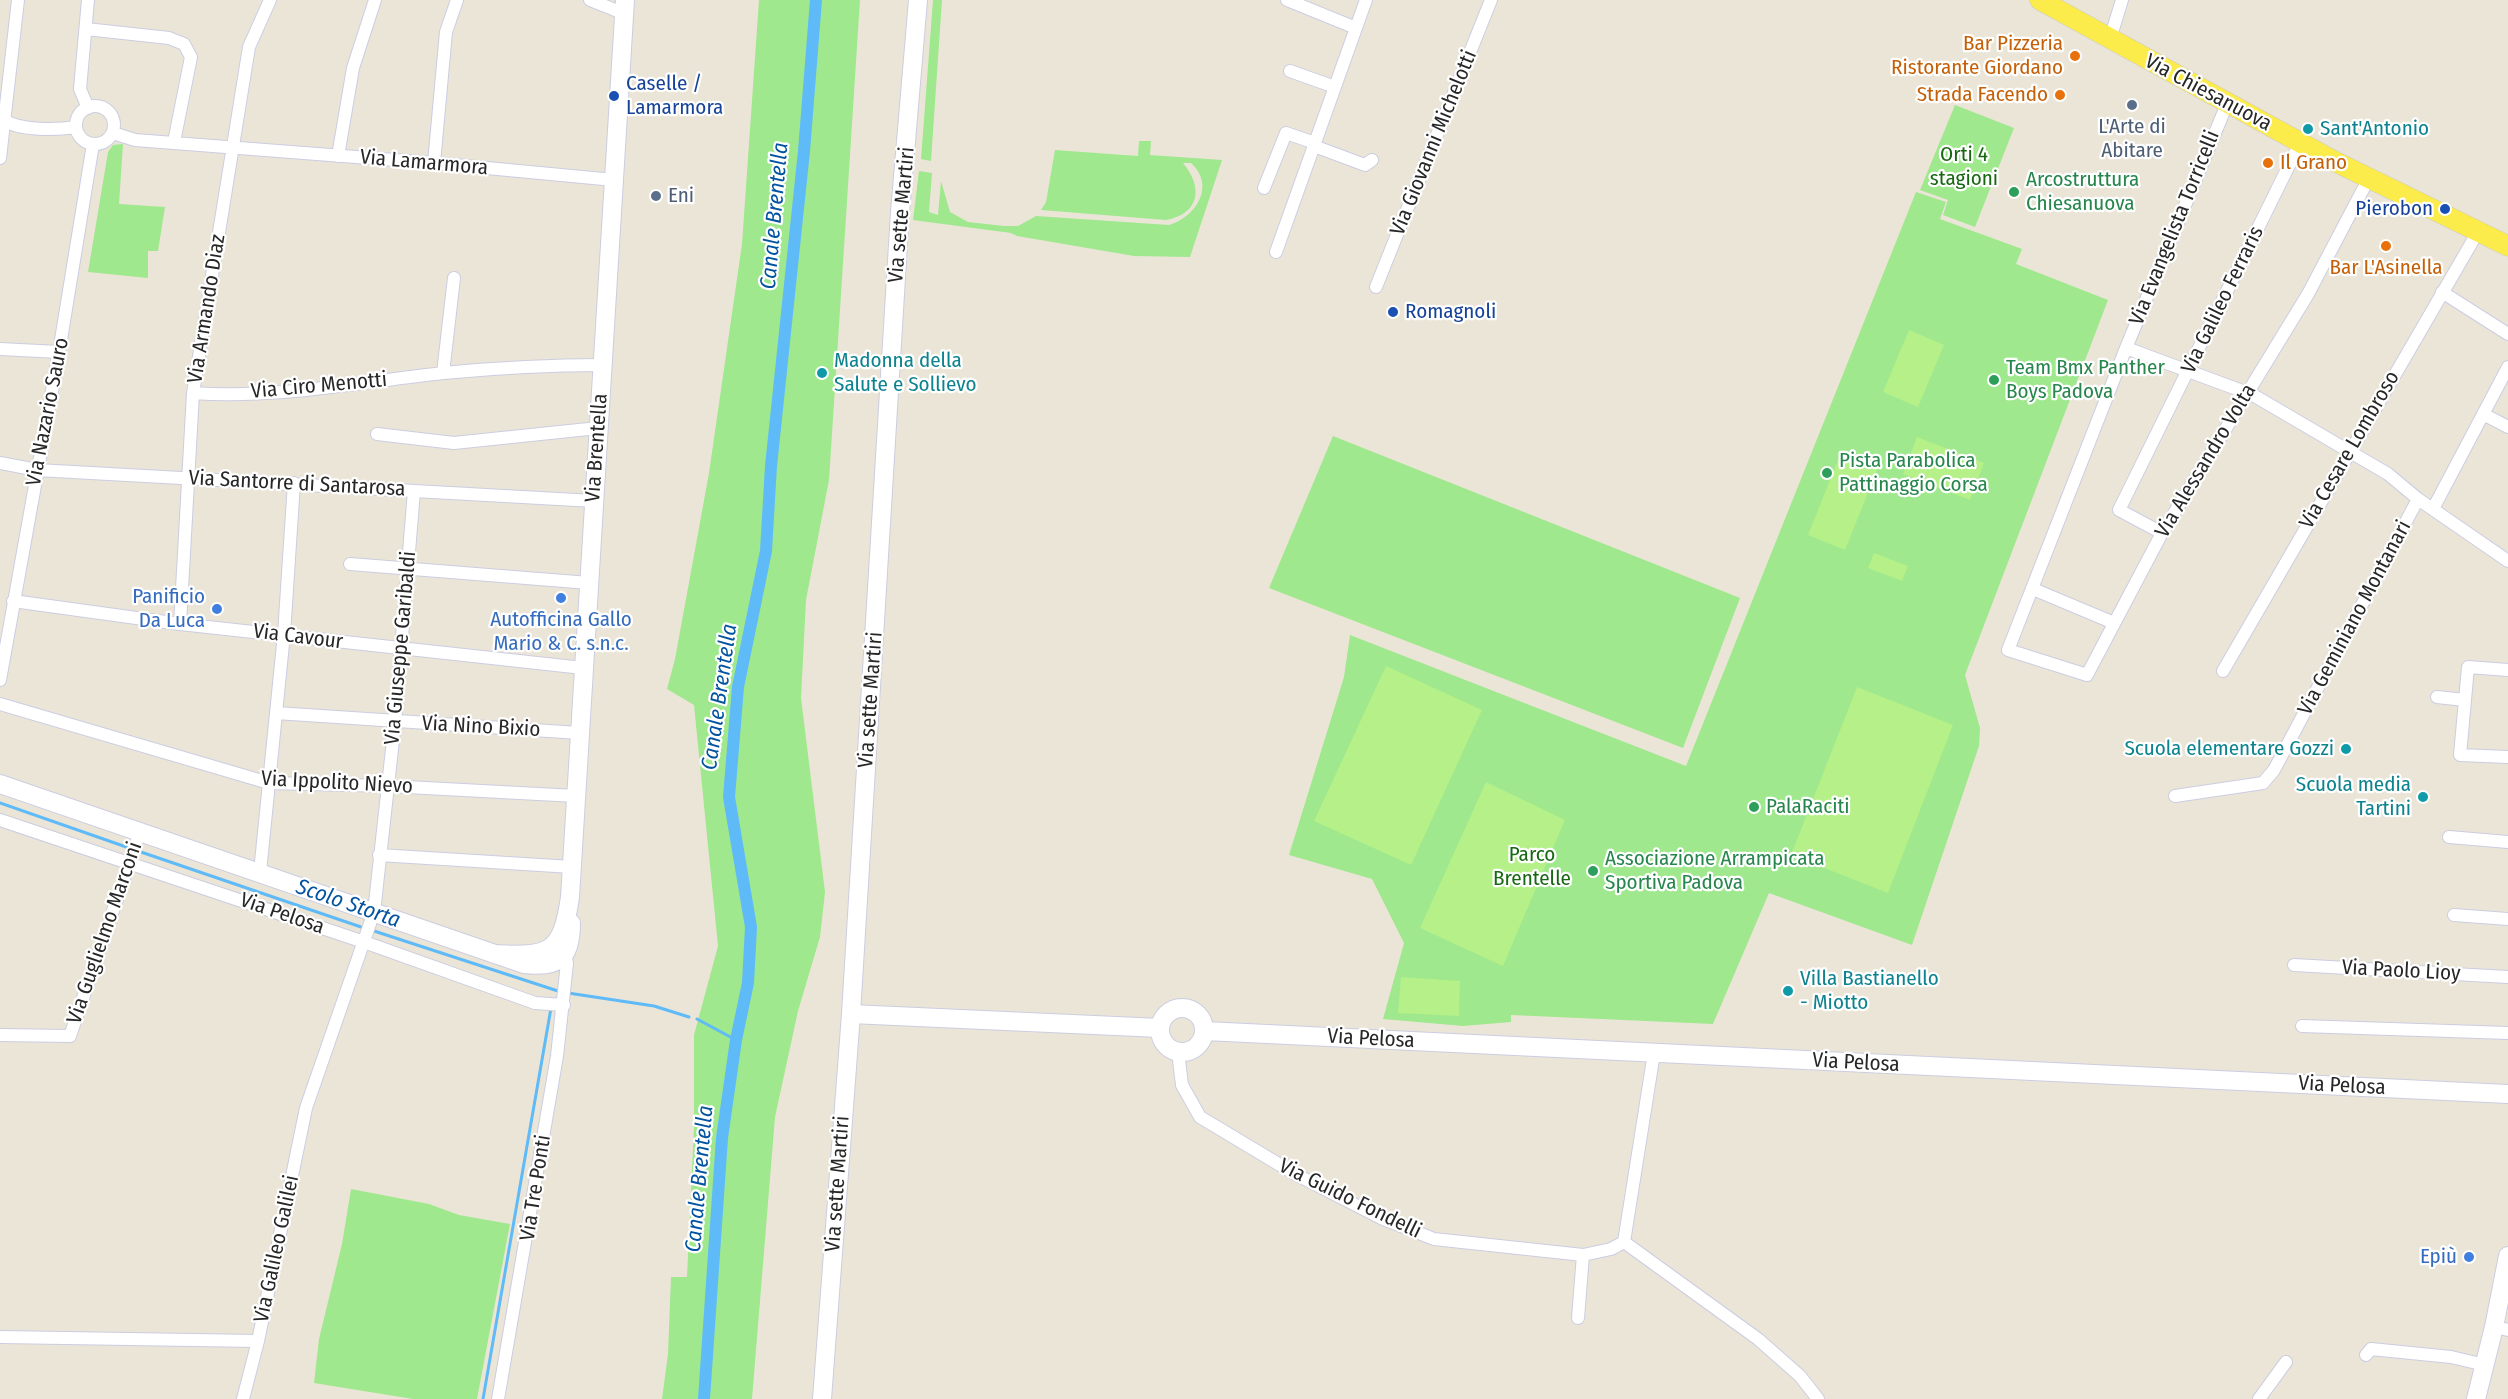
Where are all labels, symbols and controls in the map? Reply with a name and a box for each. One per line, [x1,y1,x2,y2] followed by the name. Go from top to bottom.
[1891,31,2063,81] place label: Bar Pizzeria Ristorante Giordano
[1385,47,1483,239] street label: Via Giovanni Michelotti
[2068,49,2082,63] marker: Bar Pizzeria Ristorante Giordano
[2140,49,2276,137] street label: Via Chiesanuova
[626,71,723,121] place label: Caselle / Lamarmora
[1917,82,2048,108] place label: Strada Facendo
[2053,88,2067,102] marker: Strada Facendo
[607,89,621,103] marker: Caselle / Lamarmora
[2125,98,2139,112] marker: L'Arte di Abitare
[2098,114,2166,164] place label: L'Arte di Abitare
[2320,116,2429,142] place label: Sant'Antonio
[2301,122,2315,136] marker: Sant'Antonio
[2124,127,2226,329] street label: Via Evangelista Torricelli
[755,142,795,290] water label: Canale Brentella
[1930,142,1998,192] park label: Orti 4 stagioni
[359,145,489,181] street label: Via Lamarmora
[883,146,921,284] street label: Via sette Martiri
[2280,150,2347,176] place label: Il Grano
[2261,156,2275,170] marker: Il Grano
[2026,167,2139,217] place label: Arcostruttura Chiesanuova
[668,183,694,209] place label: Eni
[2007,185,2021,199] marker: Arcostruttura Chiesanuova
[649,189,663,203] marker: Eni
[2355,196,2433,222] place label: Pierobon
[2438,202,2452,216] marker: Pierobon
[2176,222,2270,378] street label: Via Galileo Ferraris
[183,233,231,385] street label: Via Armando Diaz
[2379,239,2393,253] marker: Bar L'Asinella
[2330,255,2442,281] place label: Bar L'Asinella
[1405,299,1496,325] place label: Romagnoli
[1386,305,1400,319] marker: Romagnoli
[21,336,75,488] street label: Via Nazario Sauro
[834,348,977,398] place label: Madonna della Salute e Sollievo
[2006,355,2165,405] place label: Team Bmx Panther Boys Padova
[815,366,829,380] marker: Madonna della Salute e Sollievo
[2295,367,2405,533] street label: Via Cesare Lombroso
[250,368,388,404] street label: Via Ciro Menotti
[1987,373,2001,387] marker: Team Bmx Panther Boys Padova
[2150,380,2262,542] street label: Via Alessandro Volta
[581,393,613,503] street label: Via Brentella
[1839,448,1988,498] place label: Pista Parabolica Pattinaggio Corsa
[188,466,406,502] street label: Via Santorre di Santarosa
[1820,466,1834,480] marker: Pista Parabolica Pattinaggio Corsa
[2293,516,2417,720] street label: Via Geminiano Montanari
[380,550,422,746] street label: Via Giuseppe Garibaldi
[132,584,205,634] place label: Panificio Da Luca
[554,591,568,605] marker: Autofficina Gallo Mario & C. s.n.c.
[210,602,224,616] marker: Panificio Da Luca
[490,607,632,657] place label: Autofficina Gallo Mario & C. s.n.c.
[252,619,344,655] street label: Via Cavour
[697,622,743,772] water label: Canale Brentella
[854,631,888,769] street label: Via sette Martiri
[421,711,541,743] street label: Via Nino Bixio
[2124,736,2334,762] place label: Scuola elementare Gozzi
[2339,742,2353,756] marker: Scuola elementare Gozzi
[260,766,414,800] street label: Via Ippolito Nievo
[2296,772,2411,822] place label: Scuola media Tartini
[2416,790,2430,804] marker: Scuola media Tartini
[1766,794,1850,820] place label: PalaRaciti
[1747,800,1761,814] marker: PalaRaciti
[62,839,148,1027] street label: Via Guglielmo Marconi
[1493,842,1571,892] park label: Parco Brentelle
[1605,846,1824,896] place label: Associazione Arrampicata Sportiva Padova
[1586,864,1600,878] marker: Associazione Arrampicata Sportiva Padova
[293,874,403,934] water label: Scolo Storta
[237,888,327,940] street label: Via Pelosa
[2341,955,2461,987] street label: Via Paolo Lioy
[1800,966,1939,1016] place label: Villa Bastianello - Miotto
[1781,984,1795,998] marker: Villa Bastianello - Miotto
[1327,1024,1415,1054] street label: Via Pelosa
[1812,1048,1900,1078] street label: Via Pelosa
[2298,1071,2386,1101] street label: Via Pelosa
[680,1105,720,1253] water label: Canale Brentella
[821,1115,855,1253] street label: Via sette Martiri
[515,1133,557,1243] street label: Via Tre Ponti
[1275,1154,1425,1244] street label: Via Guido Fondelli
[249,1173,305,1325] street label: Via Galileo Galilei
[2420,1244,2457,1270] place label: Epiù
[2462,1250,2476,1264] marker: Epiù

